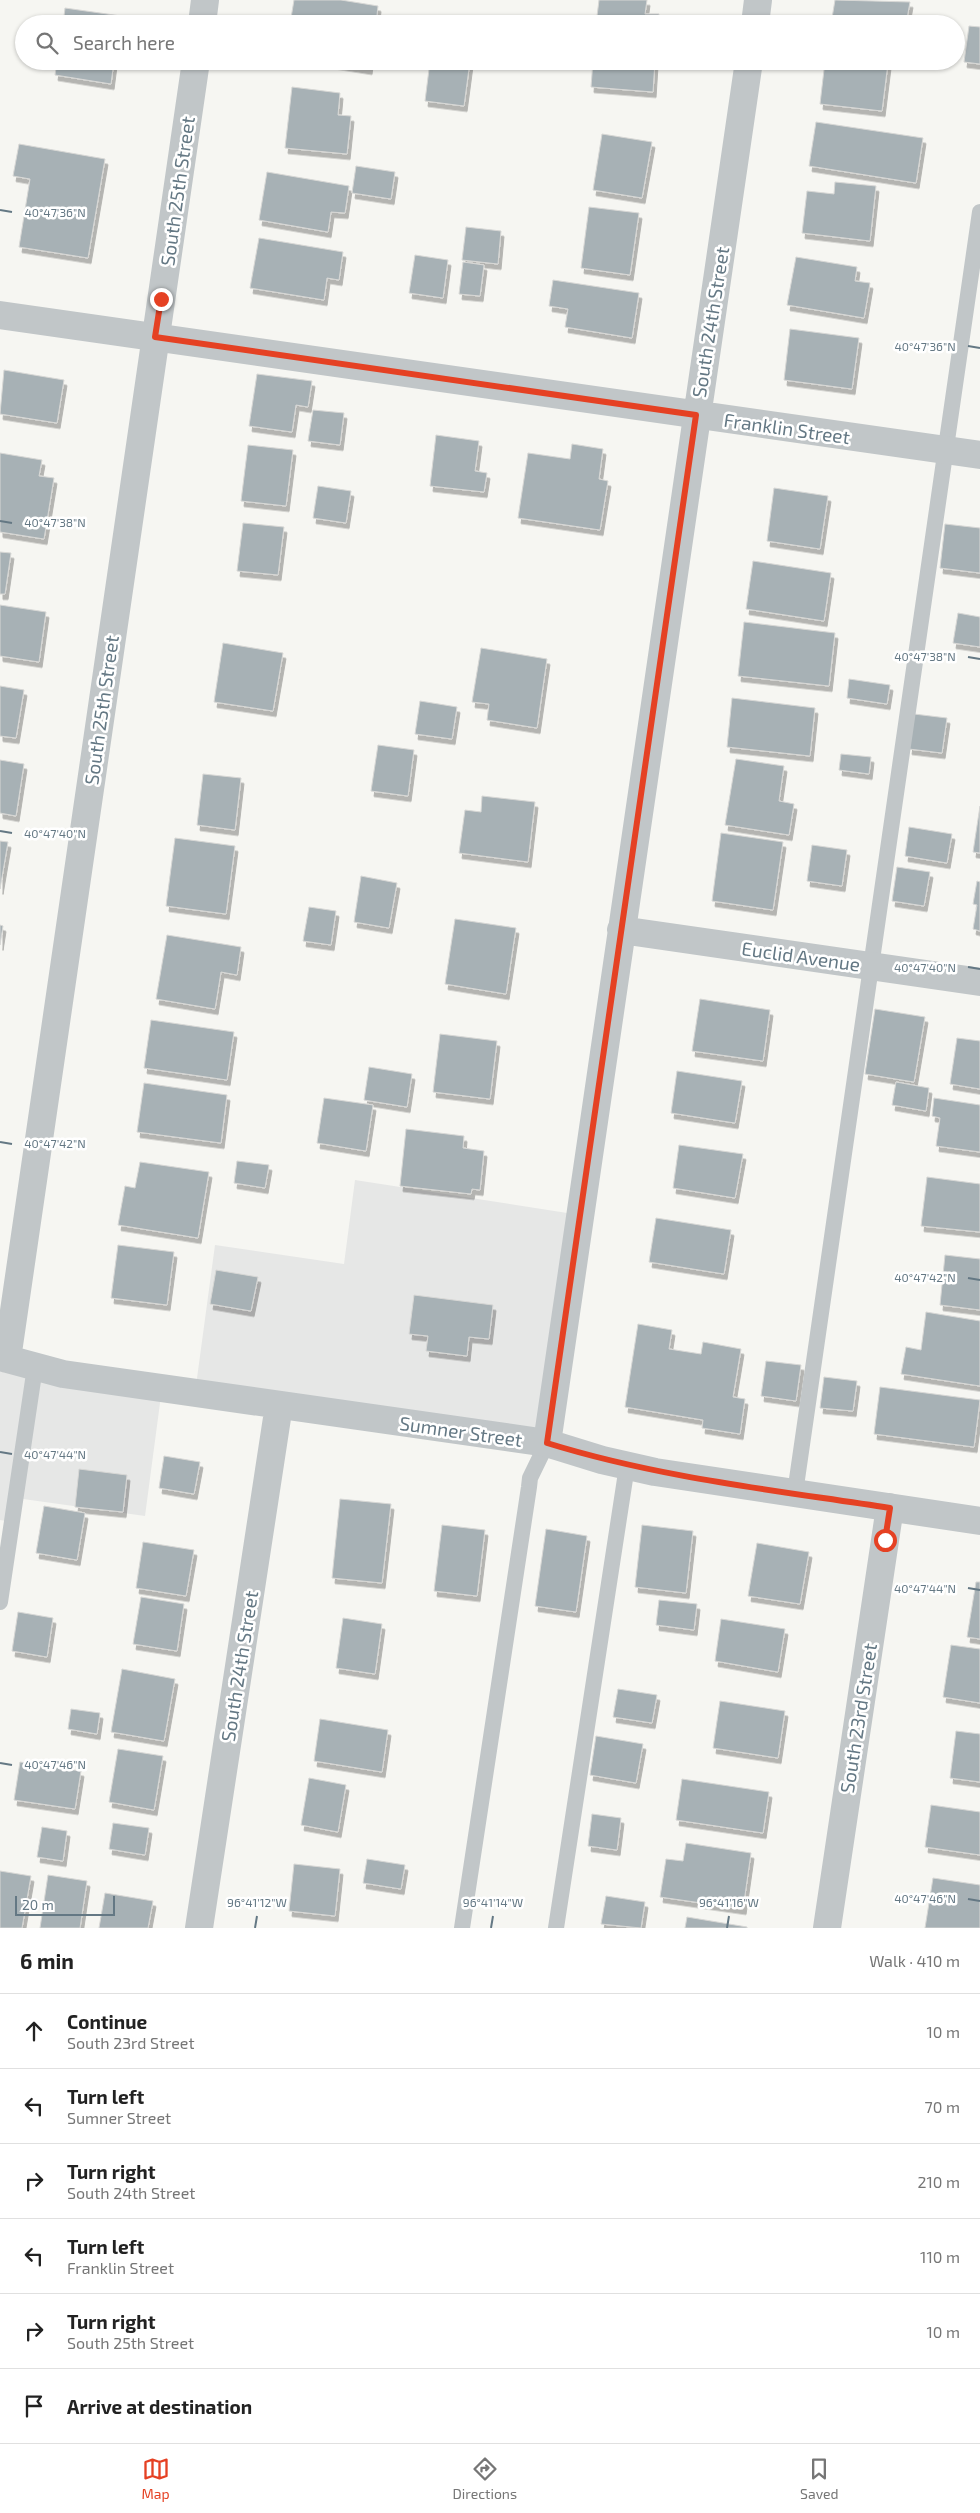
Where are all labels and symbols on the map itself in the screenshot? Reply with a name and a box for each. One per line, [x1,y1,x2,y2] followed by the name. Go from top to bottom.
[155,115,199,267] street label: South 25th Street
[24,205,86,219] text: 40°47'36"N
[687,245,733,399] street label: South 24th Street
[150,288,173,311] route end
[894,339,956,353] text: 40°47'36"N
[722,408,852,448] street label: Franklin Street
[24,515,86,529] text: 40°47'38"N
[79,634,123,786] street label: South 25th Street
[894,649,956,663] text: 40°47'38"N
[24,826,86,840] text: 40°47'40"N
[740,936,862,976] street label: Euclid Avenue
[894,960,956,974] text: 40°47'40"N
[24,1136,86,1150] text: 40°47'42"N
[894,1270,956,1284] text: 40°47'42"N
[398,1411,524,1451] street label: Sumner Street
[24,1447,86,1461] text: 40°47'44"N
[874,1529,897,1552] route start
[894,1581,956,1595] text: 40°47'44"N
[216,1589,262,1743] street label: South 24th Street
[835,1641,881,1795] street label: South 23rd Street
[24,1757,86,1771] text: 40°47'46"N
[894,1891,956,1905] text: 40°47'46"N
[15,1893,115,1916] scale bar
[227,1895,287,1909] text: 96°41'12"W
[463,1895,523,1909] text: 96°41'14"W
[699,1895,759,1909] text: 96°41'16"W

